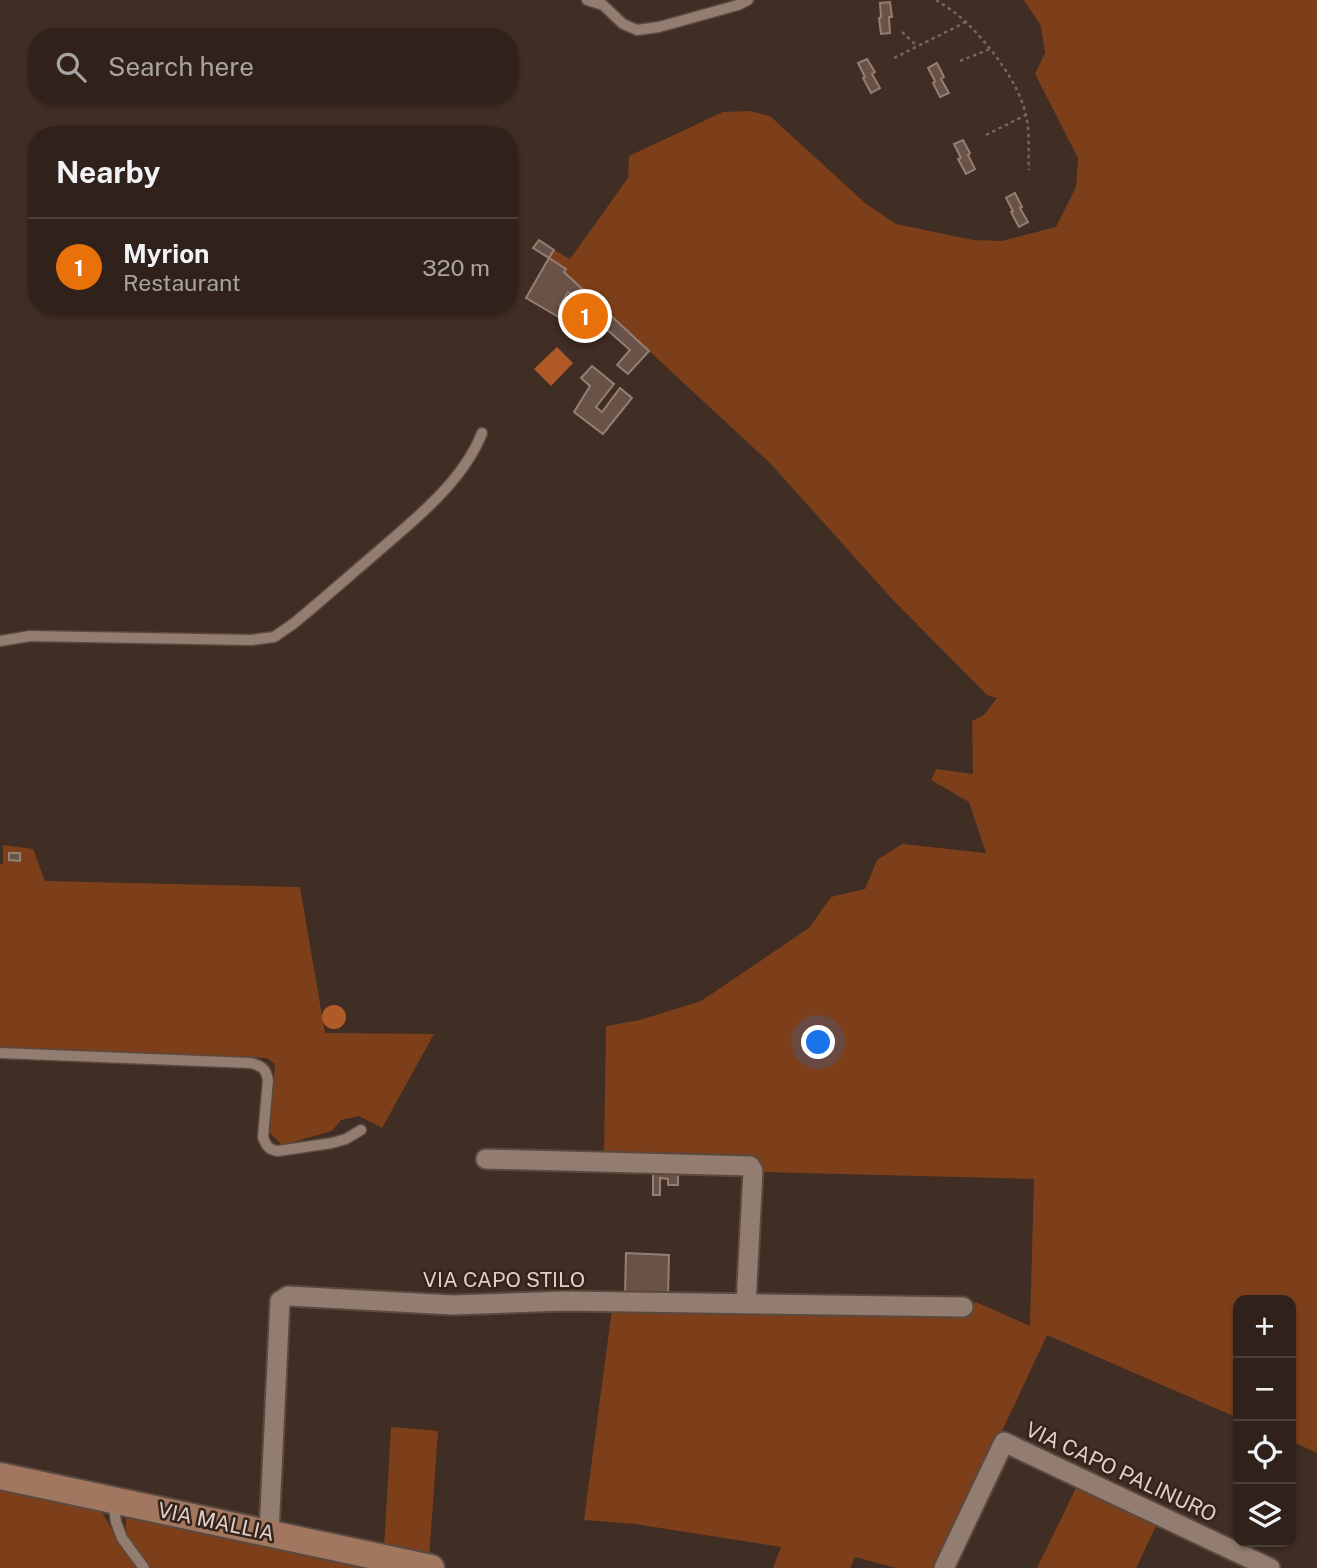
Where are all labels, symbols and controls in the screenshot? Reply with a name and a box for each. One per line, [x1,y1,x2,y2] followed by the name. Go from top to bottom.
[28,28,518,105] search box
[52,48,90,86] icon: search
[108,51,254,82] text: Search here
[56,154,160,190] text: Nearby
[123,238,210,269] text: Myrion
[74,254,84,281] text: 1
[422,254,490,281] text: 320 m
[123,269,241,296] text: Restaurant
[562,290,608,342] pin: 1
[801,1025,835,1059] your location
[423,1267,585,1292] street label: VIA CAPO STILO
[1233,1295,1296,1547] map controls
[1233,1295,1296,1358] button: +
[1233,1358,1296,1421] button: −
[1022,1416,1221,1527] street label: VIA CAPO PALINURO
[1233,1421,1296,1484] button: locate
[1233,1484,1296,1547] button: layers
[155,1497,277,1546] street label: VIA MALLIA

